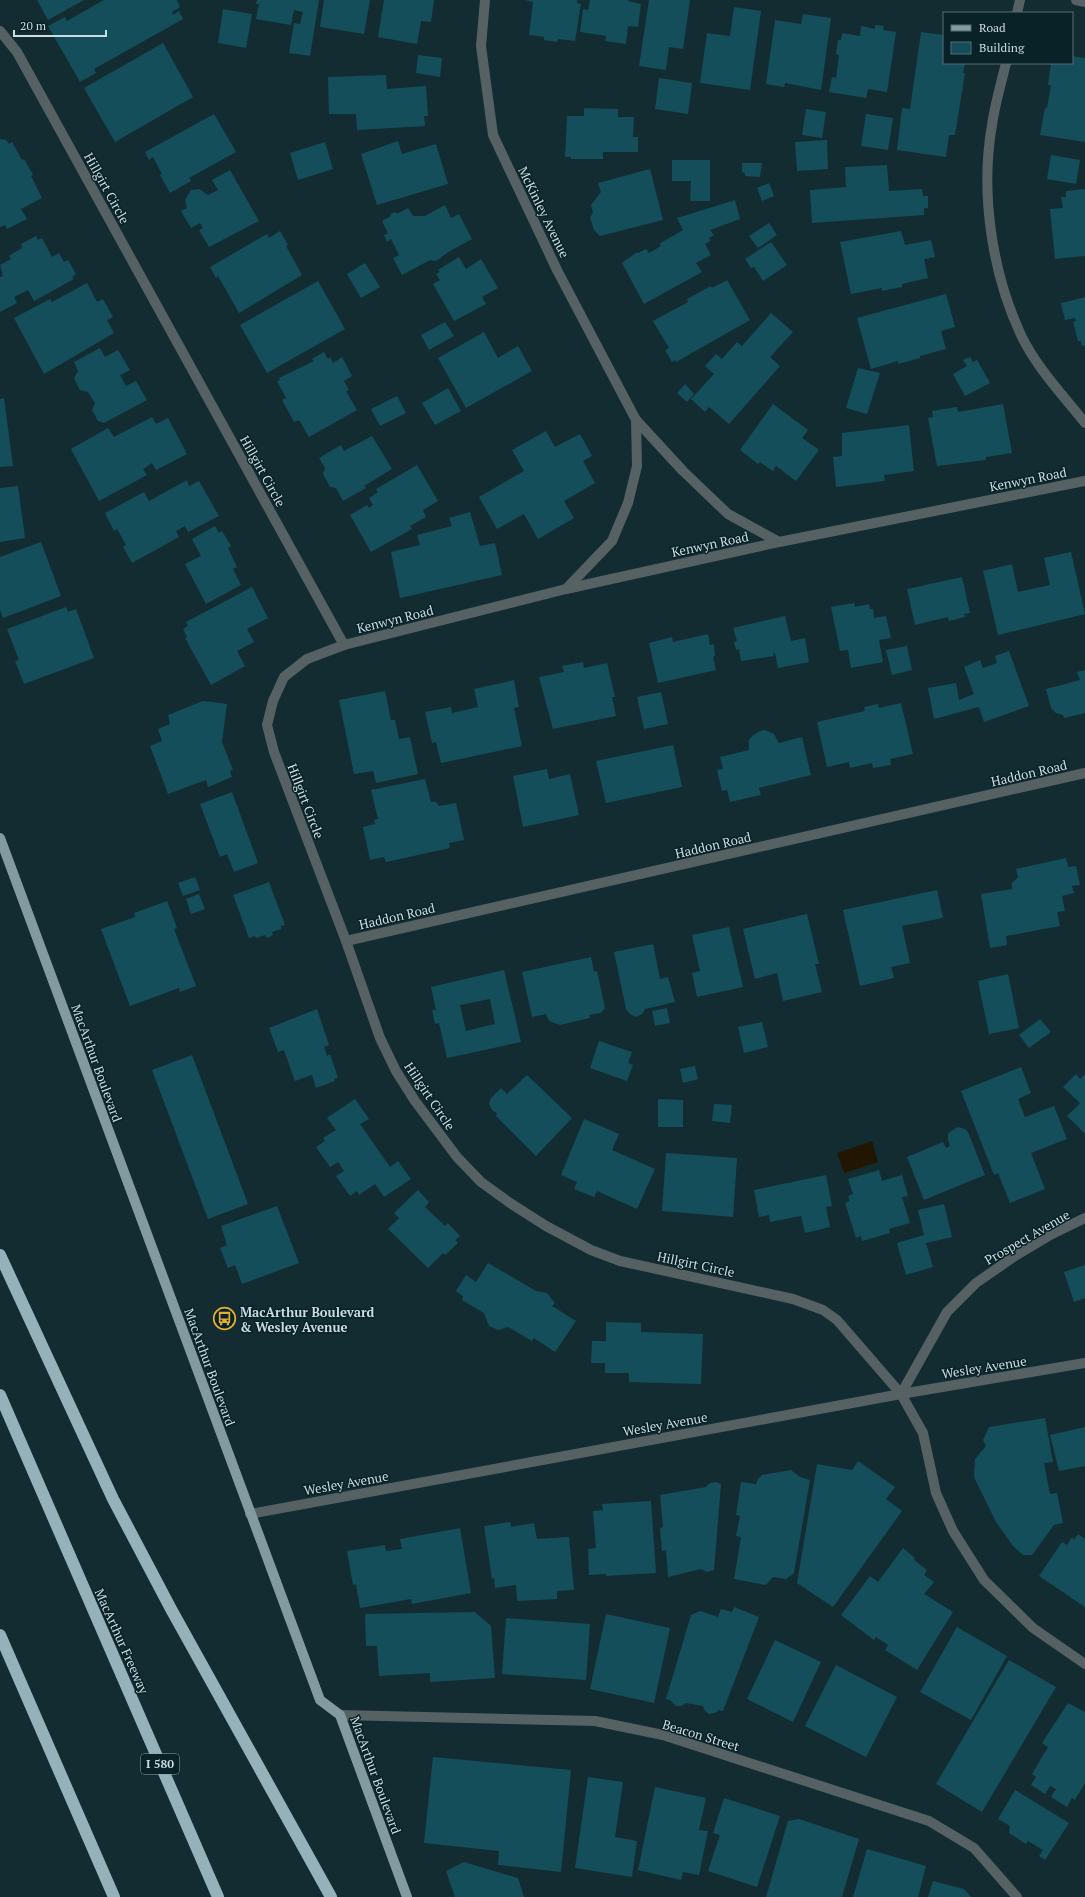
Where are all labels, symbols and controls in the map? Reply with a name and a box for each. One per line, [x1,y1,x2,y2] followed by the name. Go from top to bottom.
[14,12,106,38] scale bar
[943,12,1073,64] legend
[20,18,47,33] text: 20 m
[979,20,1006,35] text: Road
[979,40,1025,55] text: Building
[80,149,134,227] street label: Hillgirt Circle
[514,163,574,261] street label: McKinley Avenue
[236,432,290,510] street label: Hillgirt Circle
[988,463,1068,495] street label: Kenwyn Road
[670,527,750,561] street label: Kenwyn Road
[355,601,435,637] street label: Kenwyn Road
[989,756,1069,790] street label: Haddon Road
[283,761,329,841] street label: Hillgirt Circle
[673,828,753,862] street label: Haddon Road
[357,899,437,933] street label: Haddon Road
[67,1002,127,1124] street label: MacArthur Boulevard
[401,1058,459,1134] street label: Hillgirt Circle
[981,1205,1073,1269] street label: Prospect Avenue
[656,1247,736,1281] street label: Hillgirt Circle
[240,1303,375,1336] place label: MacArthur Boulevard & Wesley Avenue
[180,1306,240,1428] street label: MacArthur Boulevard
[212,1306,238,1332] bus stop icon: MacArthur Boulevard & Wesley Avenue
[940,1351,1028,1383] street label: Wesley Avenue
[621,1408,709,1440] street label: Wesley Avenue
[302,1467,390,1499] street label: Wesley Avenue
[91,1585,153,1697] street label: MacArthur Freeway
[346,1714,406,1836] street label: MacArthur Boulevard
[660,1715,742,1755] street label: Beacon Street
[141,1754,179,1774] road number: I 580

